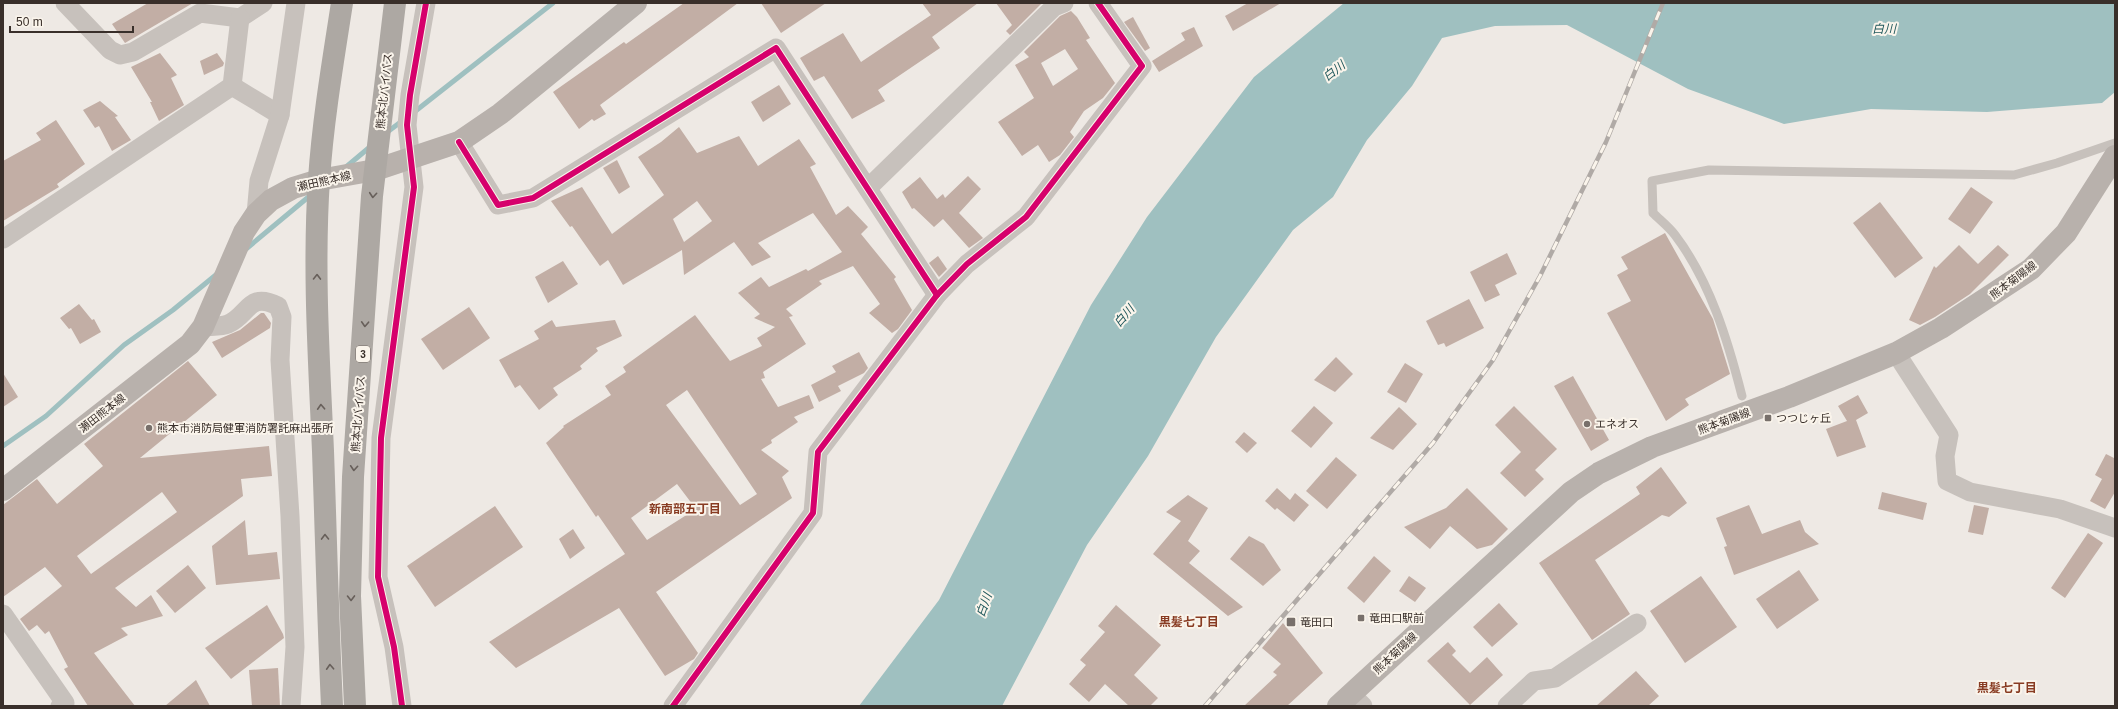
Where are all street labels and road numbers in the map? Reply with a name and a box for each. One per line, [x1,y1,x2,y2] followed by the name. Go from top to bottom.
[374,52,394,130] street label: 熊本北バイパス
[296,169,352,193] street label: 瀬田熊本線
[1987,259,2039,301] street label: 熊本菊陽線
[356,346,370,362] road number: 3
[349,375,367,453] street label: 熊本北バイパス
[77,391,127,435] street label: 瀬田熊本線
[1696,406,1752,436] street label: 熊本菊陽線
[1371,630,1419,676] street label: 熊本菊陽線

